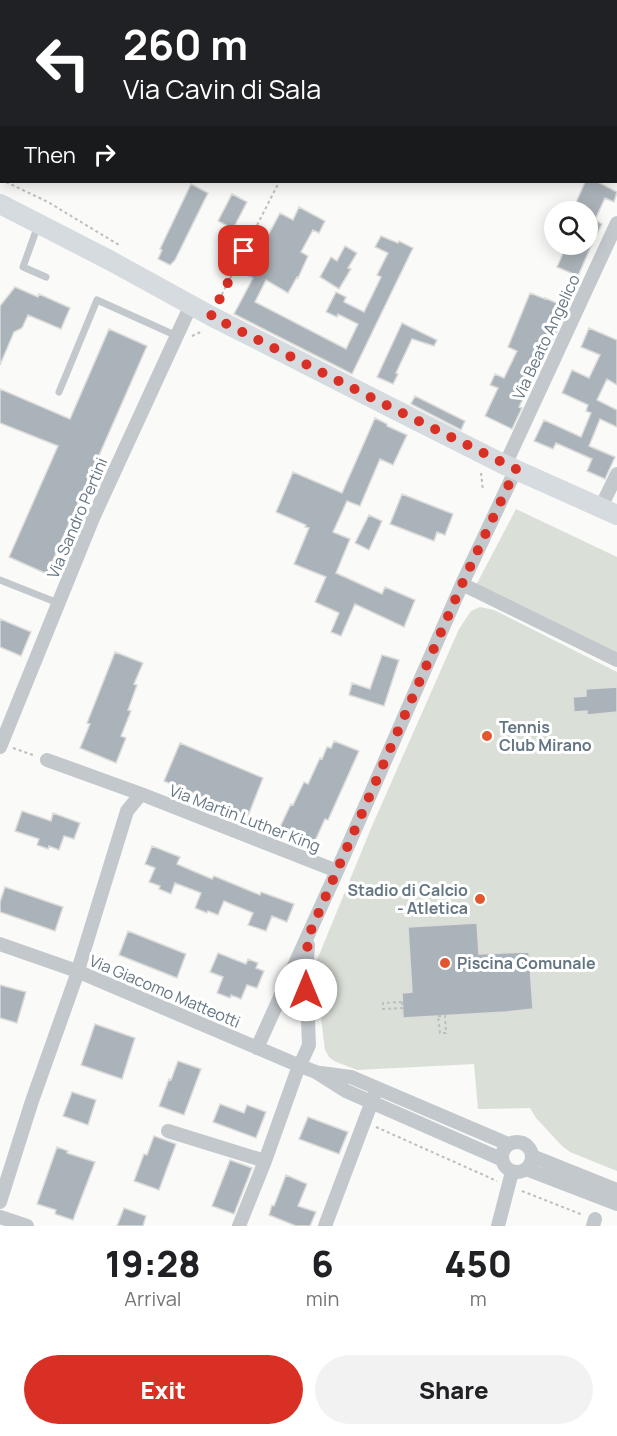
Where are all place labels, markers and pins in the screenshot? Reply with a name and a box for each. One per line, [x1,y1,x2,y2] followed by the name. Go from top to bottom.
[218,225,269,276] pin
[499,716,592,756] place label: Tennis Club Mirano
[480,729,494,743] marker: Tennis Club Mirano
[347,879,468,919] place label: Stadio di Calcio - Atletica
[473,892,487,906] marker: Stadio di Calcio - Atletica
[457,952,596,974] place label: Piscina Comunale
[438,956,452,970] marker: Piscina Comunale

